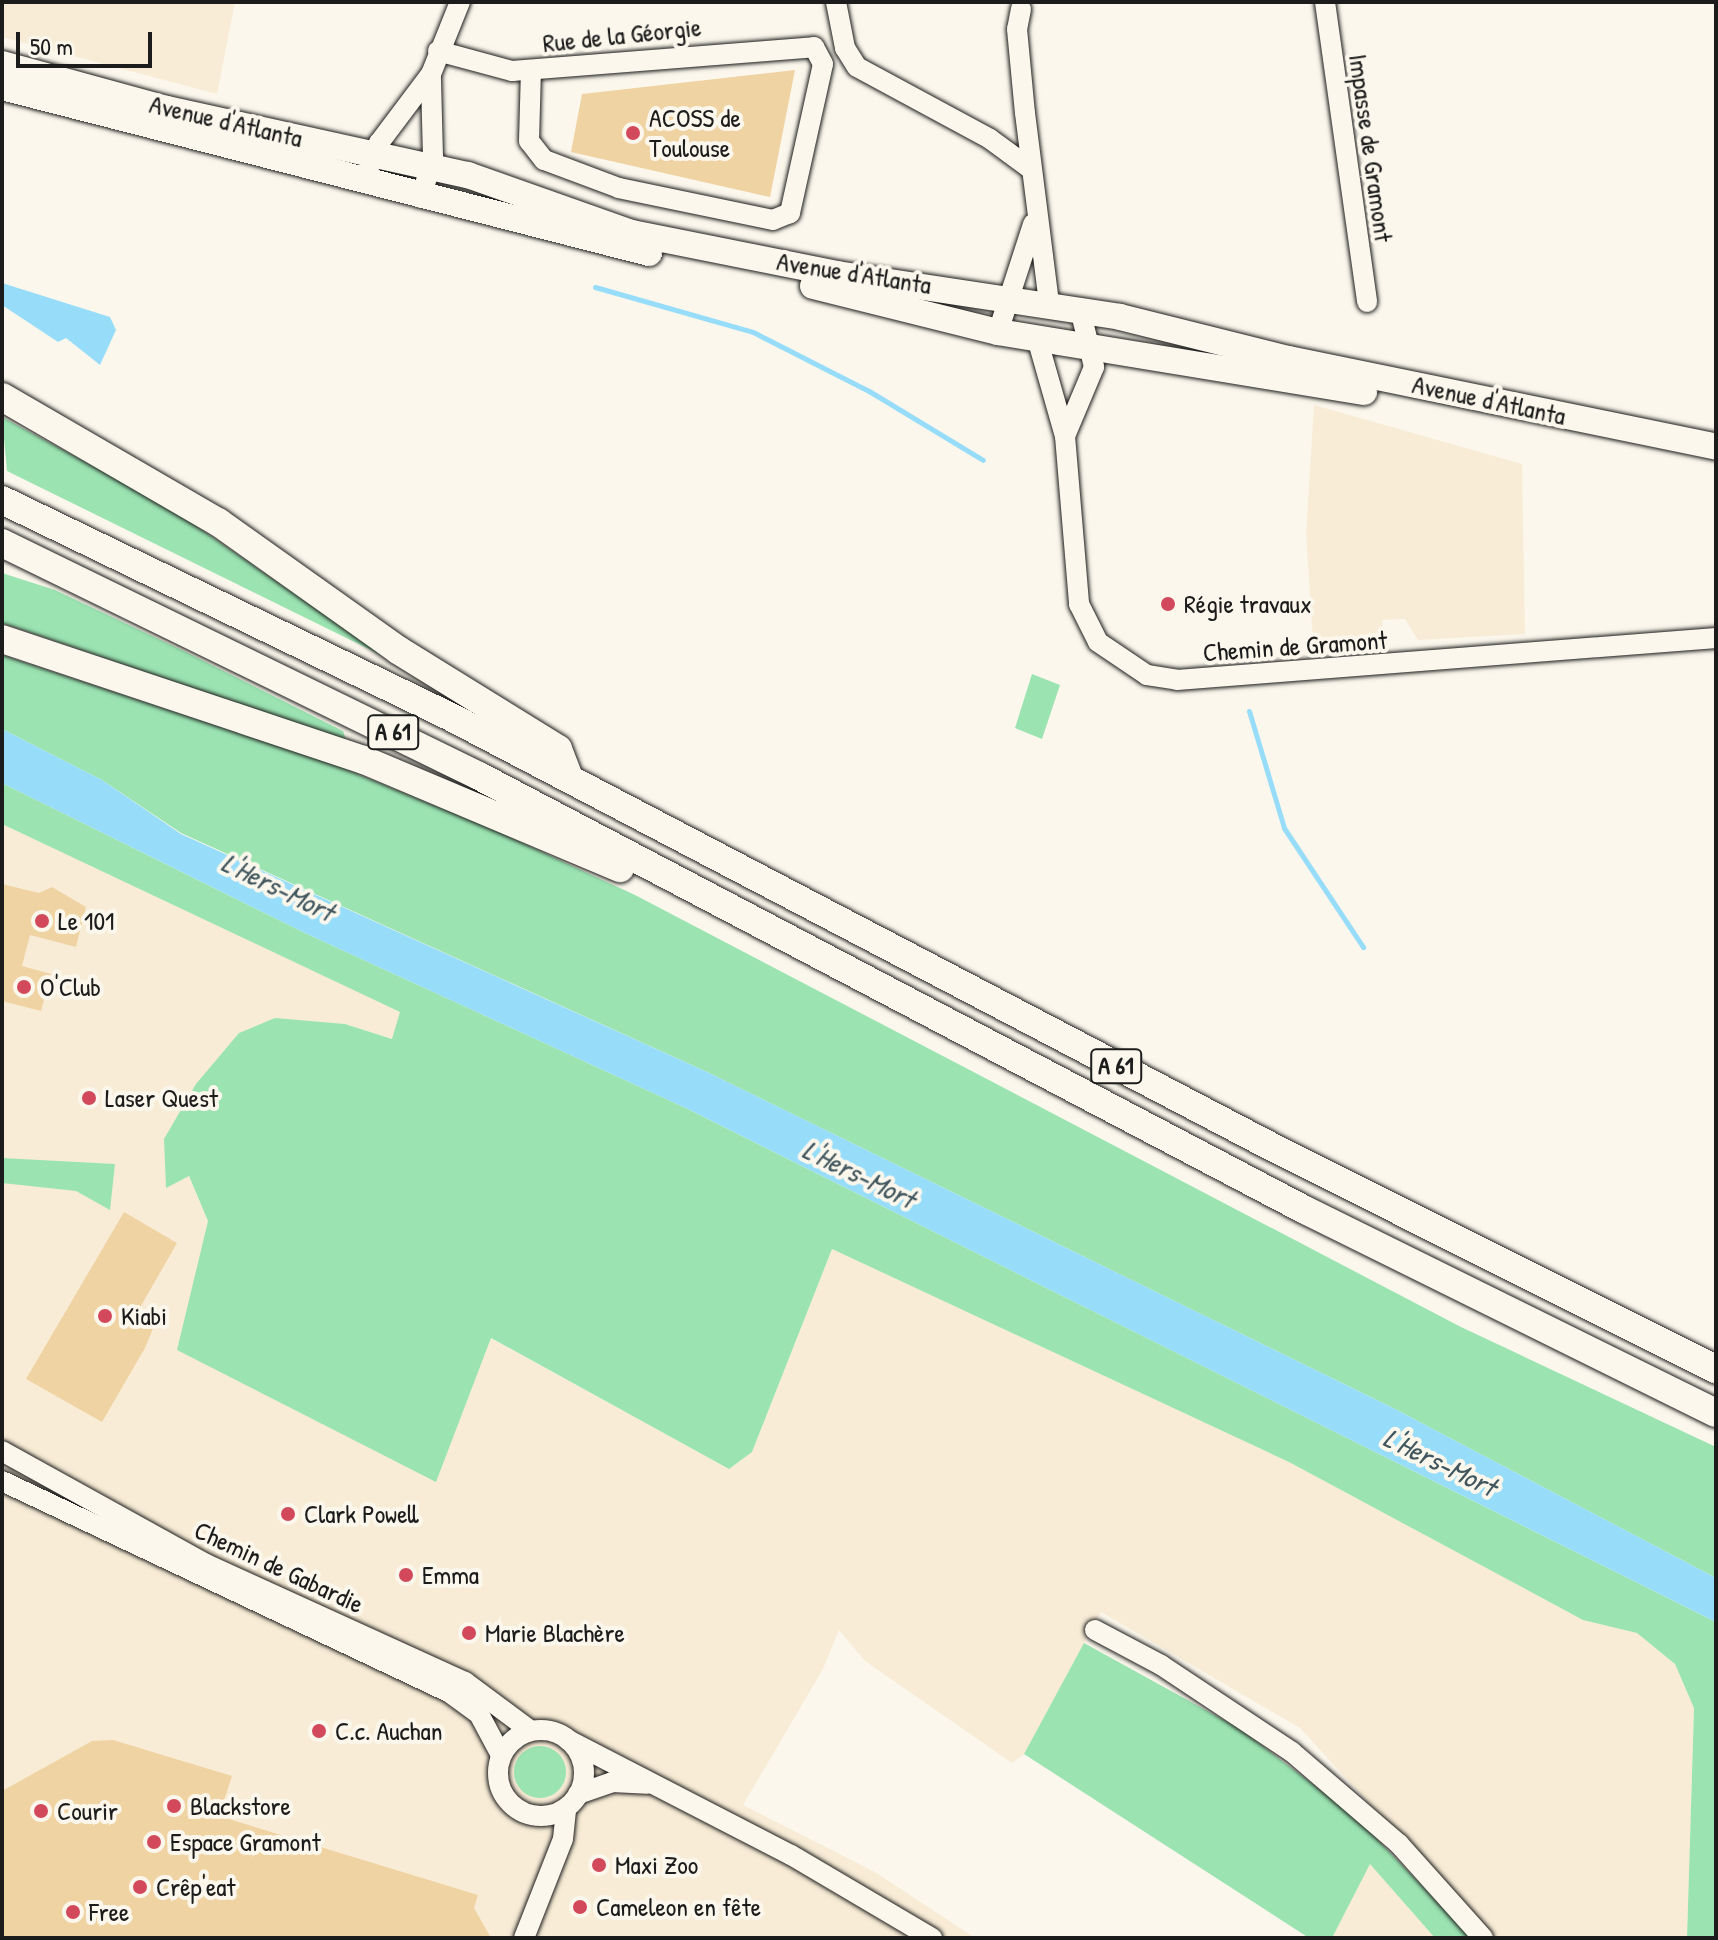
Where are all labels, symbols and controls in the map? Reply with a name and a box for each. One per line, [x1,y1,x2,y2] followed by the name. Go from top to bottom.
[541,11,703,59] street label: Rue de la Géorgie
[20,16,156,66] scale bar
[30,30,73,62] text: 50 m
[1342,52,1400,244] street label: Impasse de Gramont
[147,88,305,154] street label: Avenue d'Atlanta
[649,102,741,164] place label: ACOSS de Toulouse
[624,124,642,142] marker: ACOSS de Toulouse
[775,245,933,301] street label: Avenue d'Atlanta
[1409,369,1569,431] street label: Avenue d'Atlanta
[1184,588,1312,620] place label: Régie travaux
[1159,595,1177,613] marker: Régie travaux
[1202,624,1388,668] street label: Chemin de Gramont
[367,712,419,752] road number: A 61
[216,845,340,929] water label: L'Hers-Mort
[58,905,115,937] place label: Le 101
[33,912,51,930] marker: Le 101
[40,971,101,1003] place label: O'Club
[15,978,33,996] marker: O'Club
[1090,1046,1142,1086] road number: A 61
[105,1082,218,1114] place label: Laser Quest
[80,1089,98,1107] marker: Laser Quest
[797,1132,921,1216] water label: L'Hers-Mort
[121,1300,167,1332] place label: Kiabi
[96,1307,114,1325] marker: Kiabi
[1378,1420,1502,1504] water label: L'Hers-Mort
[304,1498,419,1530] place label: Clark Powell
[279,1505,297,1523] marker: Clark Powell
[189,1514,369,1620] street label: Chemin de Gabardie
[422,1559,479,1591] place label: Emma
[397,1566,415,1584] marker: Emma
[485,1617,625,1649] place label: Marie Blachère
[460,1624,478,1642] marker: Marie Blachère
[335,1715,442,1747] place label: C.c. Auchan
[310,1722,328,1740] marker: C.c. Auchan
[190,1790,291,1822] place label: Blackstore
[57,1795,118,1827] place label: Courir
[165,1797,183,1815] marker: Blackstore
[32,1802,50,1820] marker: Courir
[170,1826,321,1858] place label: Espace Gramont
[145,1833,163,1851] marker: Espace Gramont
[615,1849,698,1881] place label: Maxi Zoo
[590,1856,608,1874] marker: Maxi Zoo
[156,1871,235,1903] place label: Crêp'eat
[131,1878,149,1896] marker: Crêp'eat
[596,1891,761,1923] place label: Cameleon en fête
[89,1896,129,1928] place label: Free
[571,1898,589,1916] marker: Cameleon en fête
[64,1903,82,1921] marker: Free

